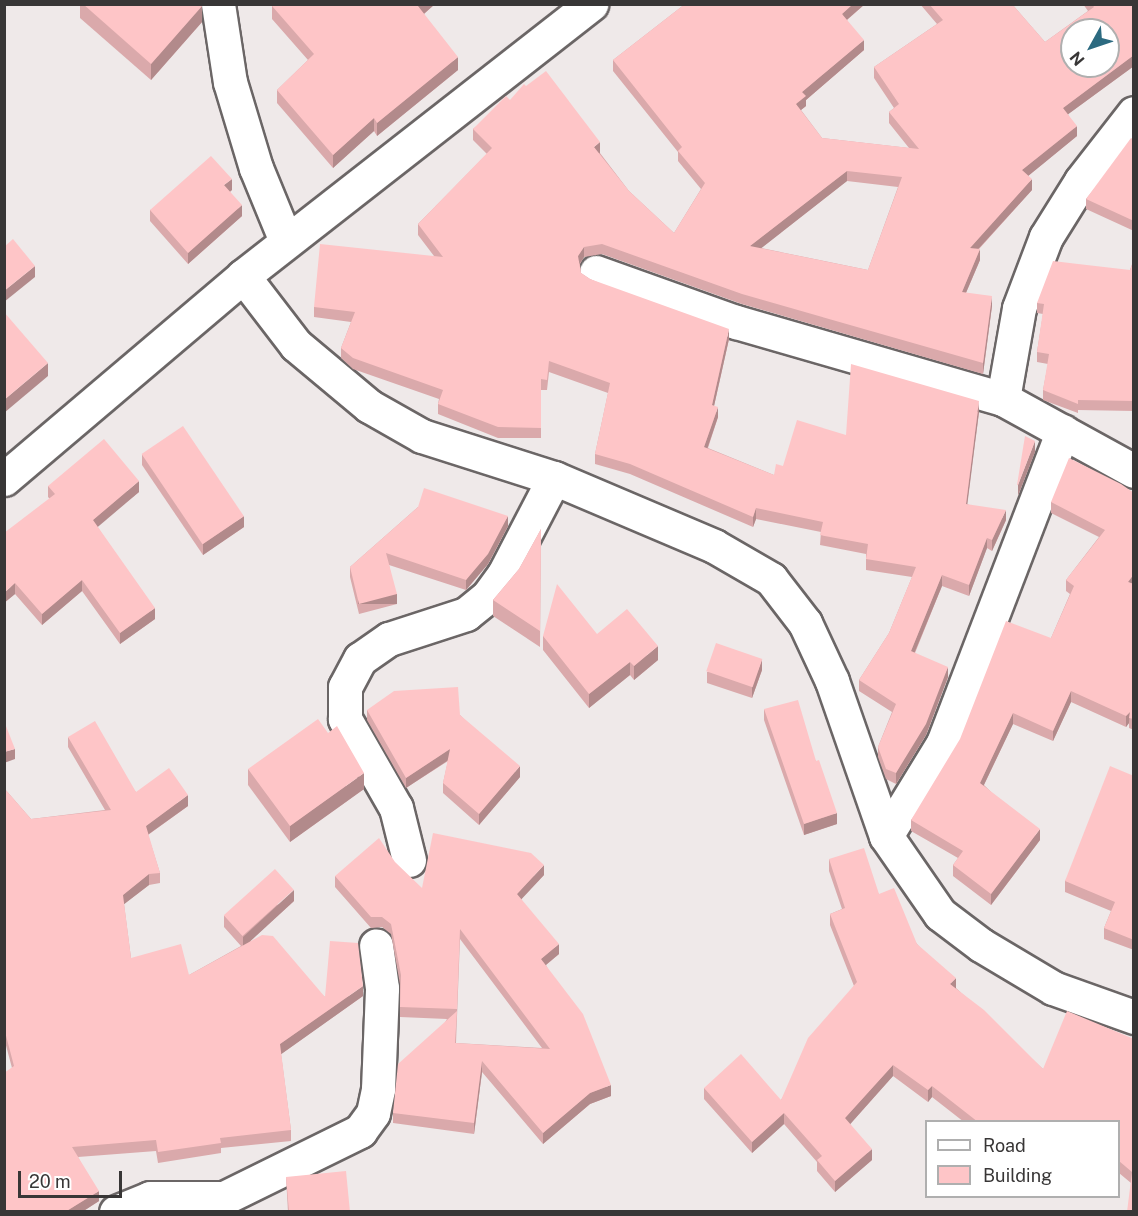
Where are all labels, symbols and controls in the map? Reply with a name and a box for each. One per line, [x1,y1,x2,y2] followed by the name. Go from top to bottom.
[1060,18,1120,78] north arrow
[1066,48,1089,70] text: N
[925,1120,1120,1198] legend
[983,1135,1026,1156] text: Road
[21,1159,124,1197] scale bar
[983,1165,1052,1186] text: Building
[29,1171,71,1192] text: 20 m

